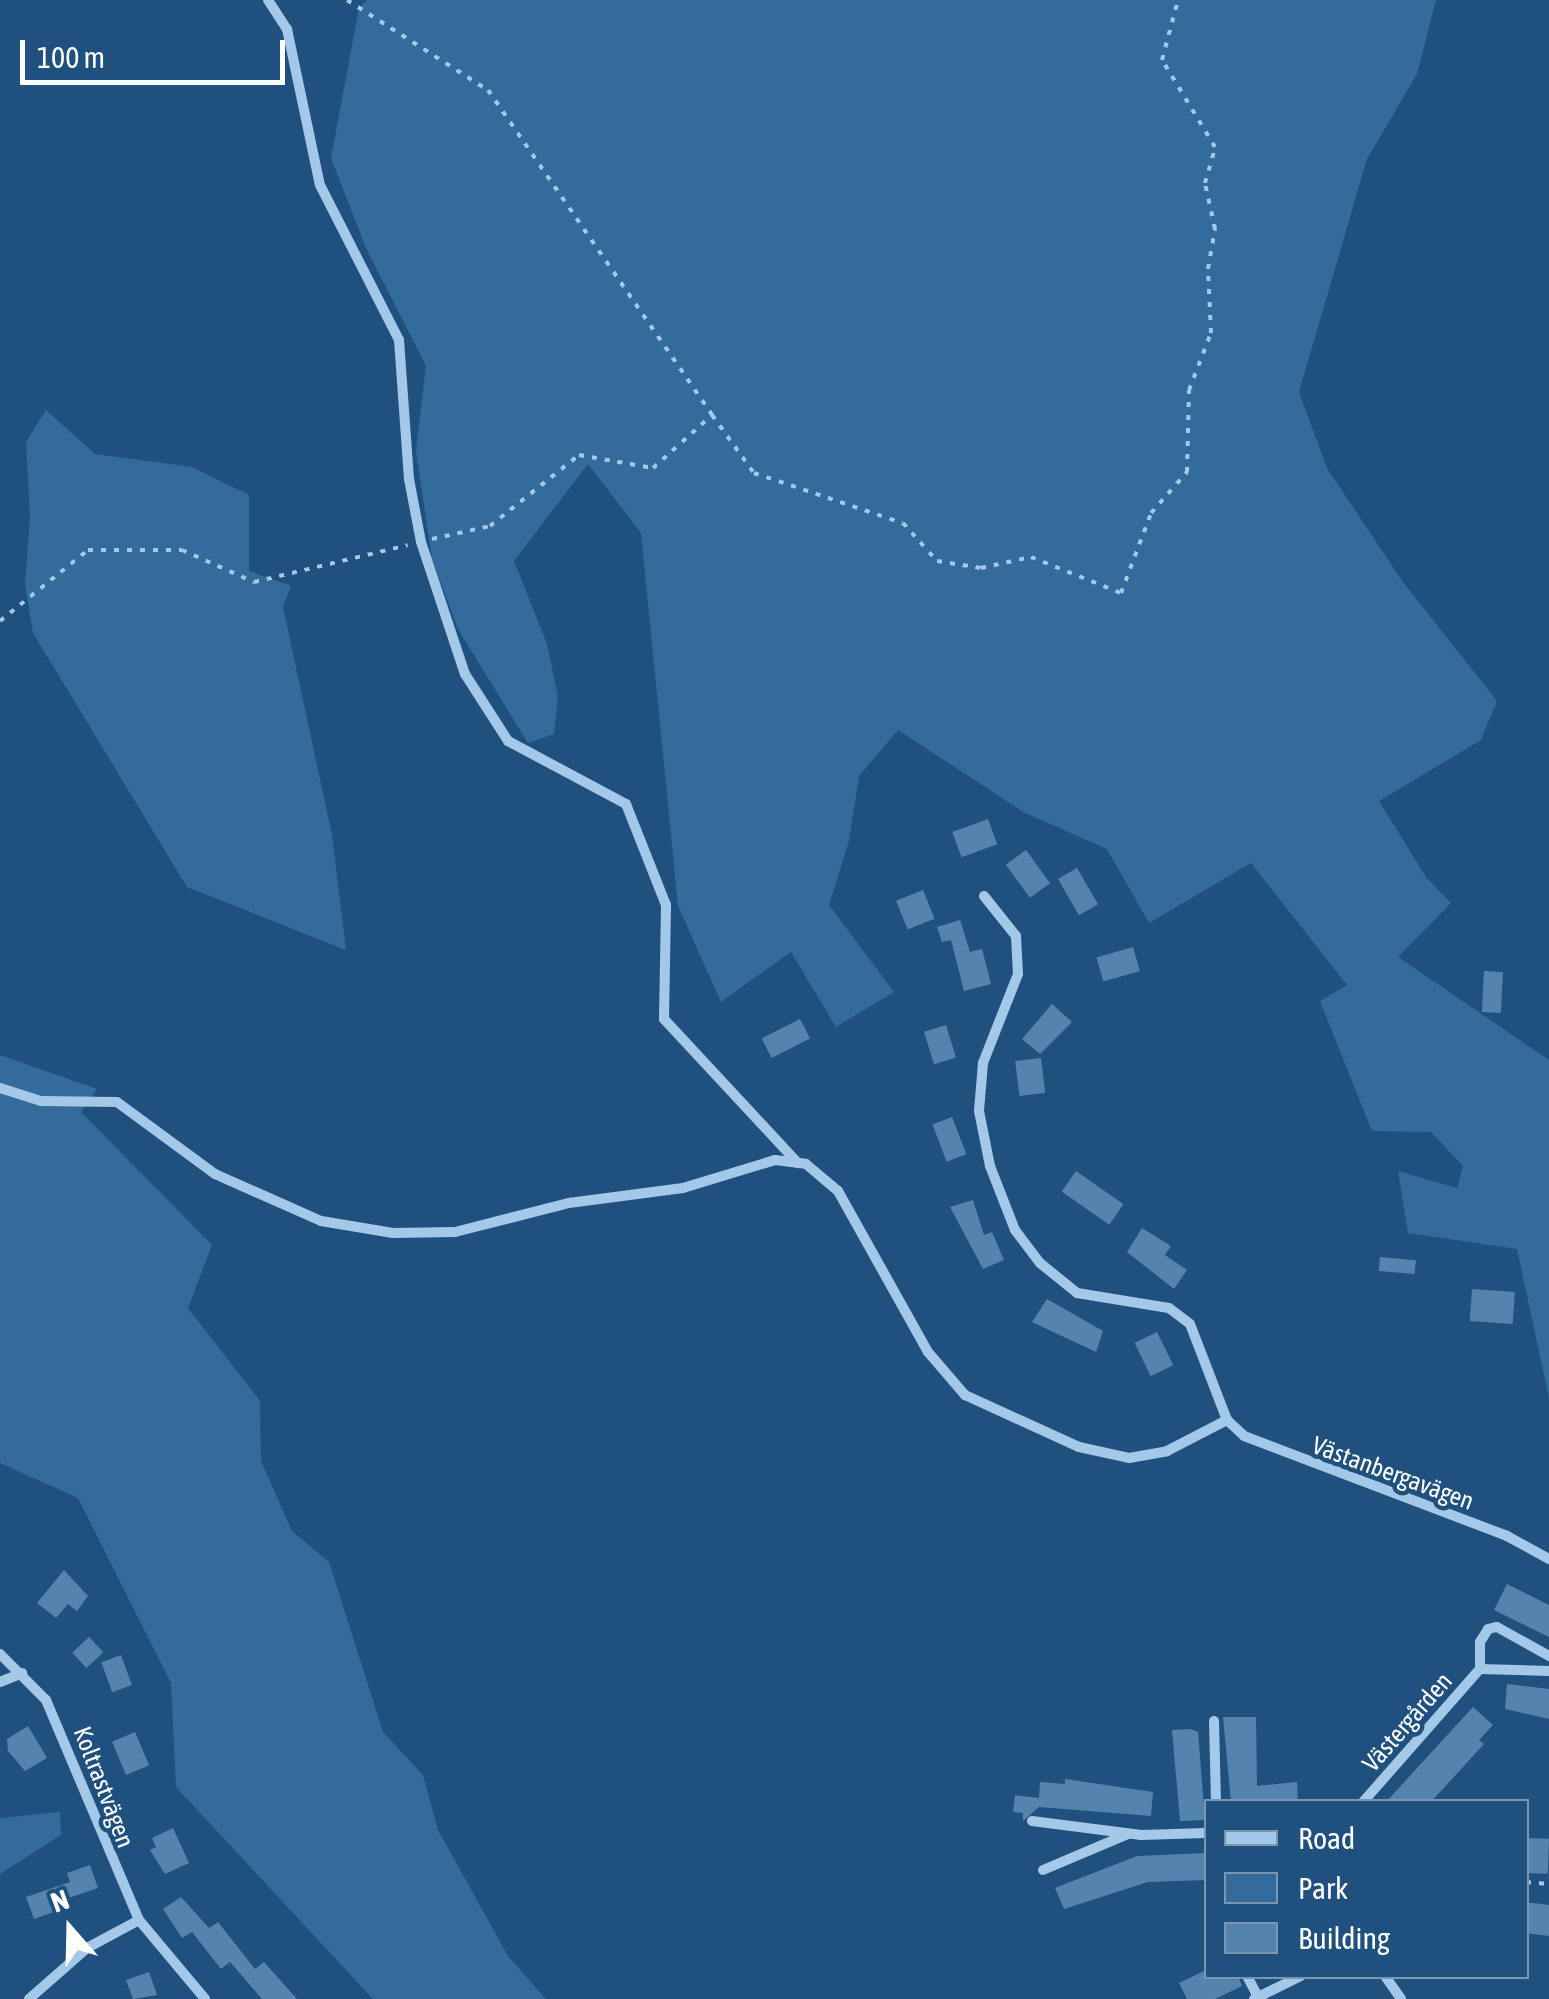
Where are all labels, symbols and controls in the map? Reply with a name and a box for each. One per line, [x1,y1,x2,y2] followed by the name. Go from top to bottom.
[25,20,290,82] scale bar
[37,40,105,74] text: 100 m
[1308,1430,1478,1516] street label: Västanbergavägen
[1356,1666,1458,1778] street label: Västergården
[67,1722,141,1852] street label: Koltrastvägen
[1204,1799,1529,1979] legend
[1298,1821,1355,1855] text: Road
[1298,1871,1348,1905] text: Park
[20,1879,120,1979] north arrow
[46,1883,73,1919] text: N
[1298,1921,1390,1955] text: Building

